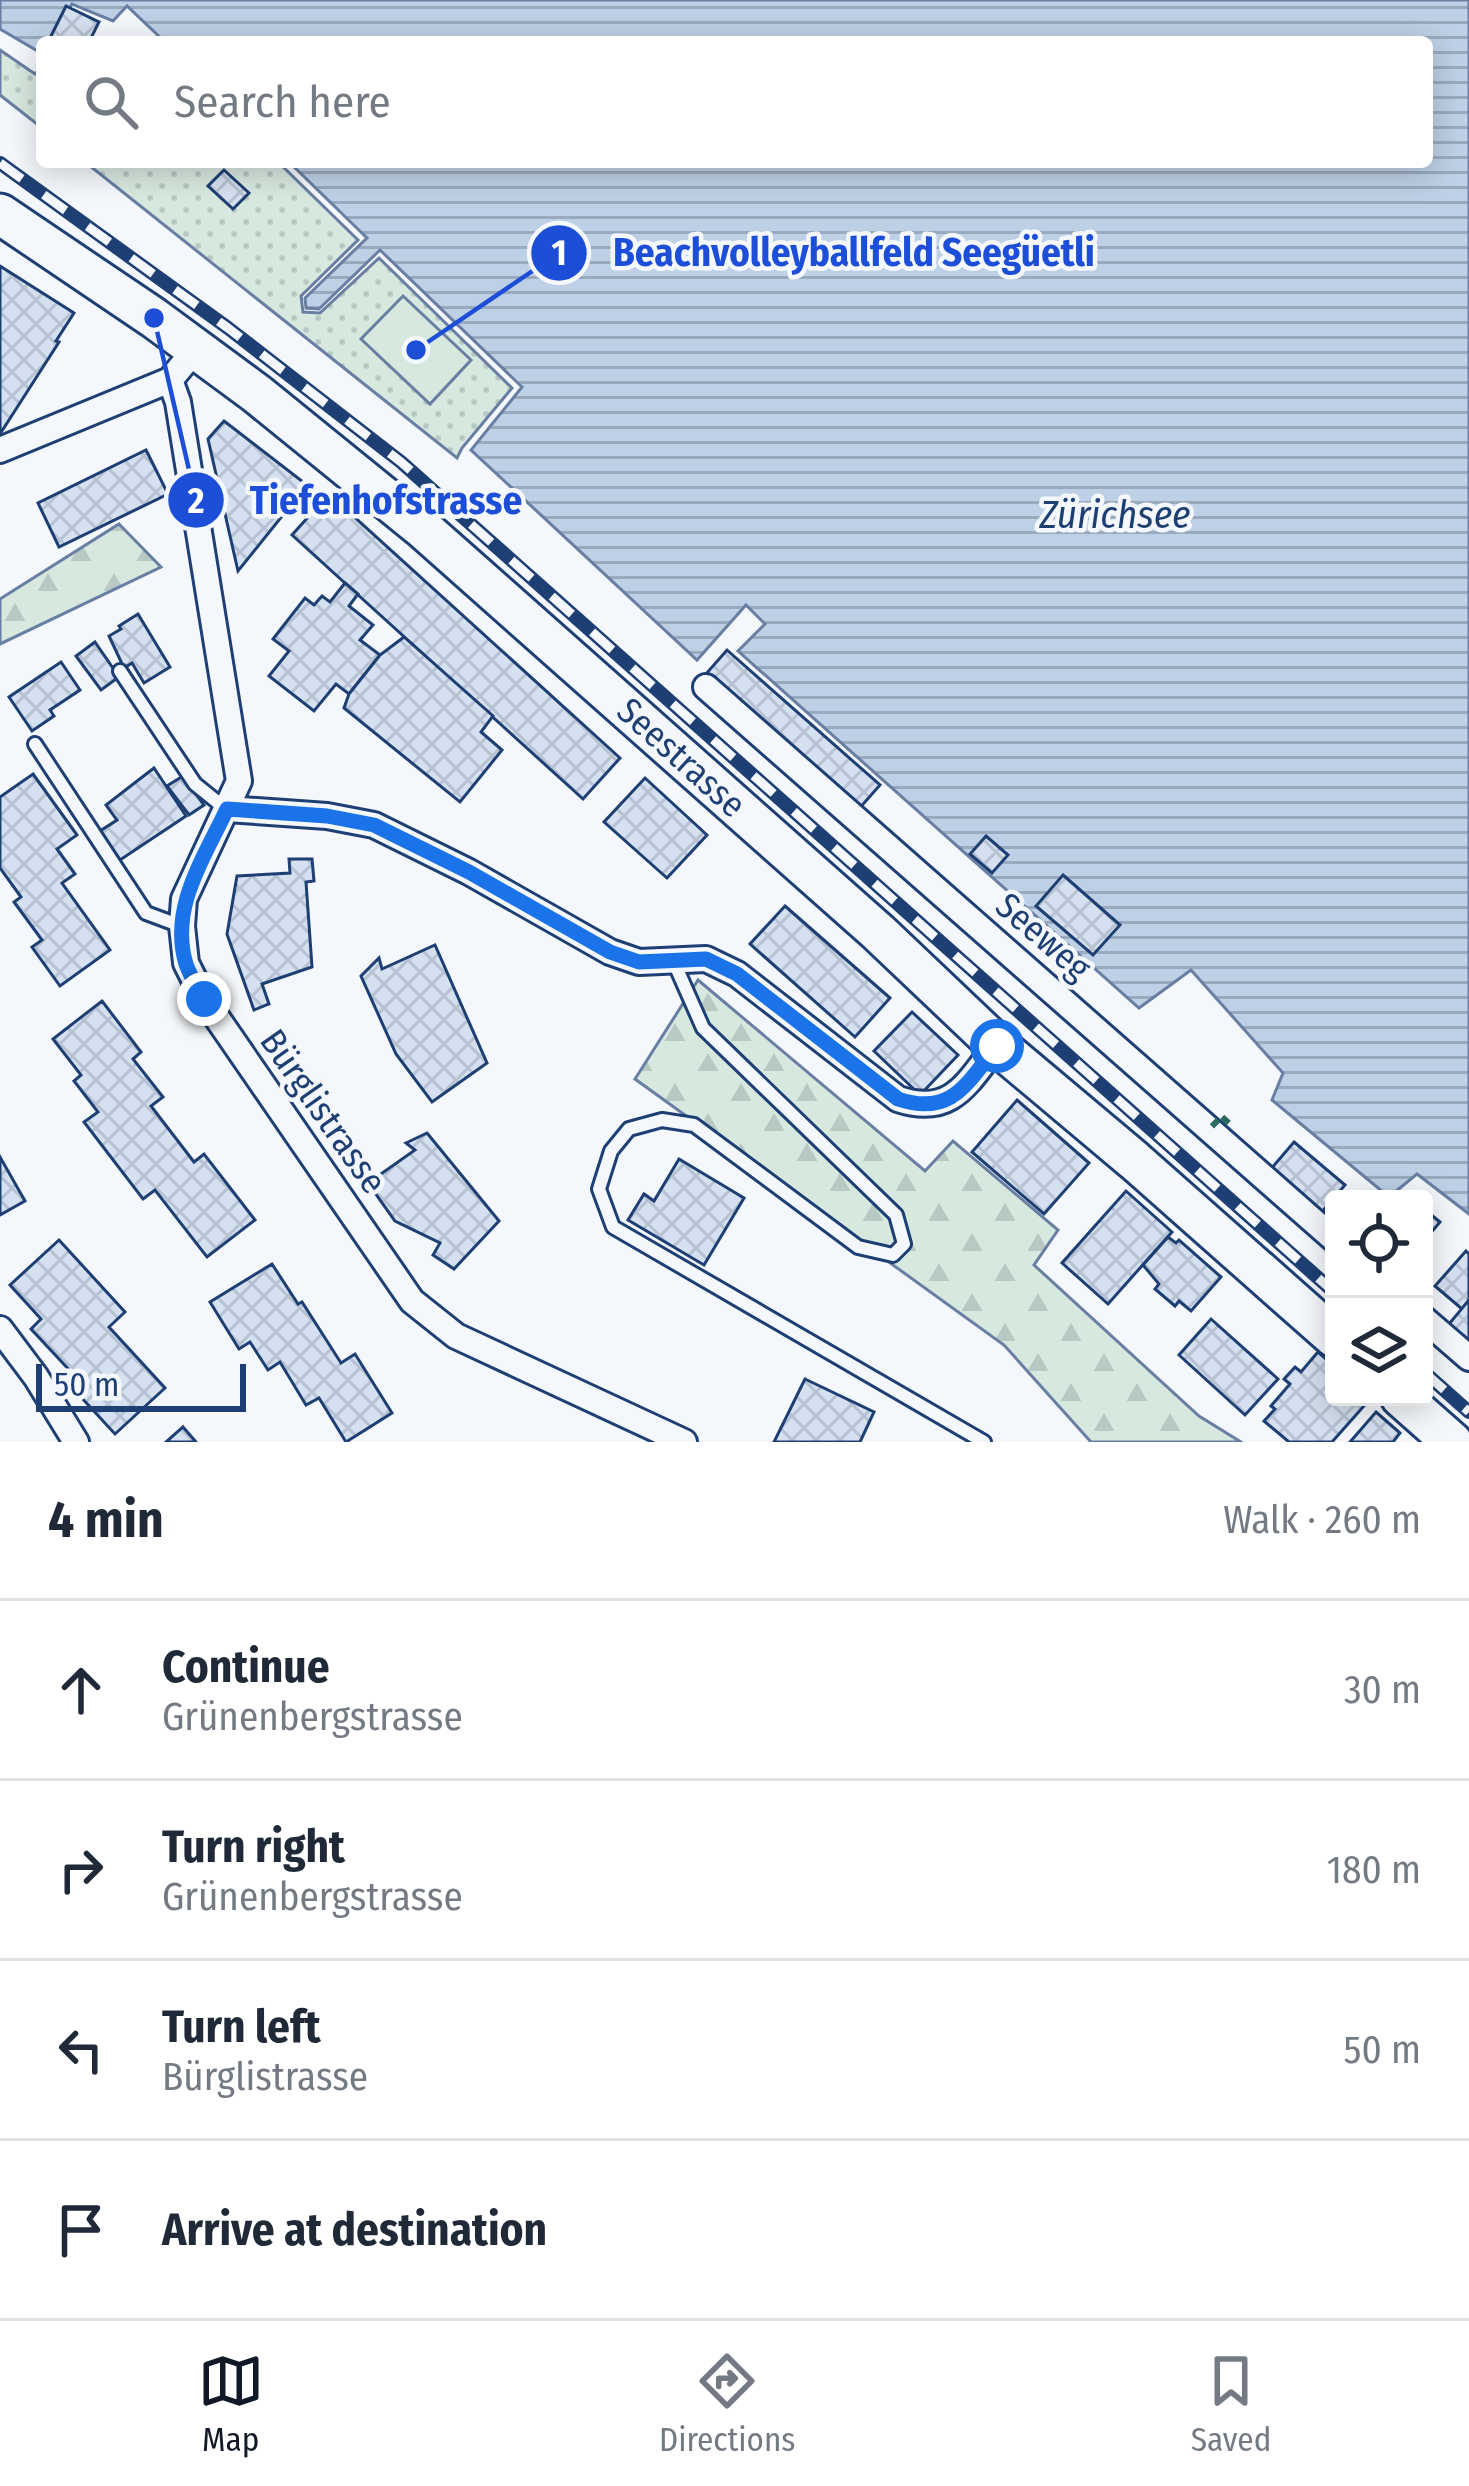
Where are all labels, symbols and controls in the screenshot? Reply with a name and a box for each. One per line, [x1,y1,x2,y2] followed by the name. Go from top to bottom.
[36,36,1433,168] search box
[78,69,144,135] icon: search
[174,75,391,129] text: Search here
[529,215,1119,290] callout: Beachvolleyballfeld Seegüetli
[613,230,1095,276] text: Beachvolleyballfeld Seegüetli
[551,231,567,275] text: 1
[166,463,546,538] callout: Tiefenhofstrasse
[250,478,522,524] text: Tiefenhofstrasse
[187,479,204,523] text: 2
[1038,492,1191,538] water label: Zürichsee
[608,689,755,827] street label: Seestrasse
[987,884,1100,990] street label: Seeweg
[177,972,231,1026] route end
[970,1019,1024,1073] route start
[251,1021,396,1202] street label: Bürglistrasse
[1325,1190,1433,1406] map controls
[1325,1190,1433,1298] button: locate
[1325,1298,1433,1406] button: layers
[36,1358,246,1411] scale bar
[54,1365,119,1405] text: 50 m
[48,1489,164,1551] text: 4 min
[1223,1497,1421,1543] text: Walk · 260 m
[162,1640,330,1694] text: Continue
[48,1657,114,1723] icon: ahead
[1344,1667,1421,1713] text: 30 m
[162,1694,463,1740] text: Grünenbergstrasse
[162,1820,345,1874] text: Turn right
[48,1837,114,1903] icon: right
[1327,1847,1421,1893] text: 180 m
[162,1874,463,1920] text: Grünenbergstrasse
[162,2000,321,2054] text: Turn left
[48,2017,114,2083] icon: left
[1344,2027,1421,2073] text: 50 m
[162,2054,368,2100] text: Bürglistrasse
[48,2197,114,2263] icon: arrive
[162,2203,547,2257] text: Arrive at destination
[198,2348,264,2460] tab: Map
[659,2348,795,2460] tab: Directions
[1191,2348,1271,2460] tab: Saved

